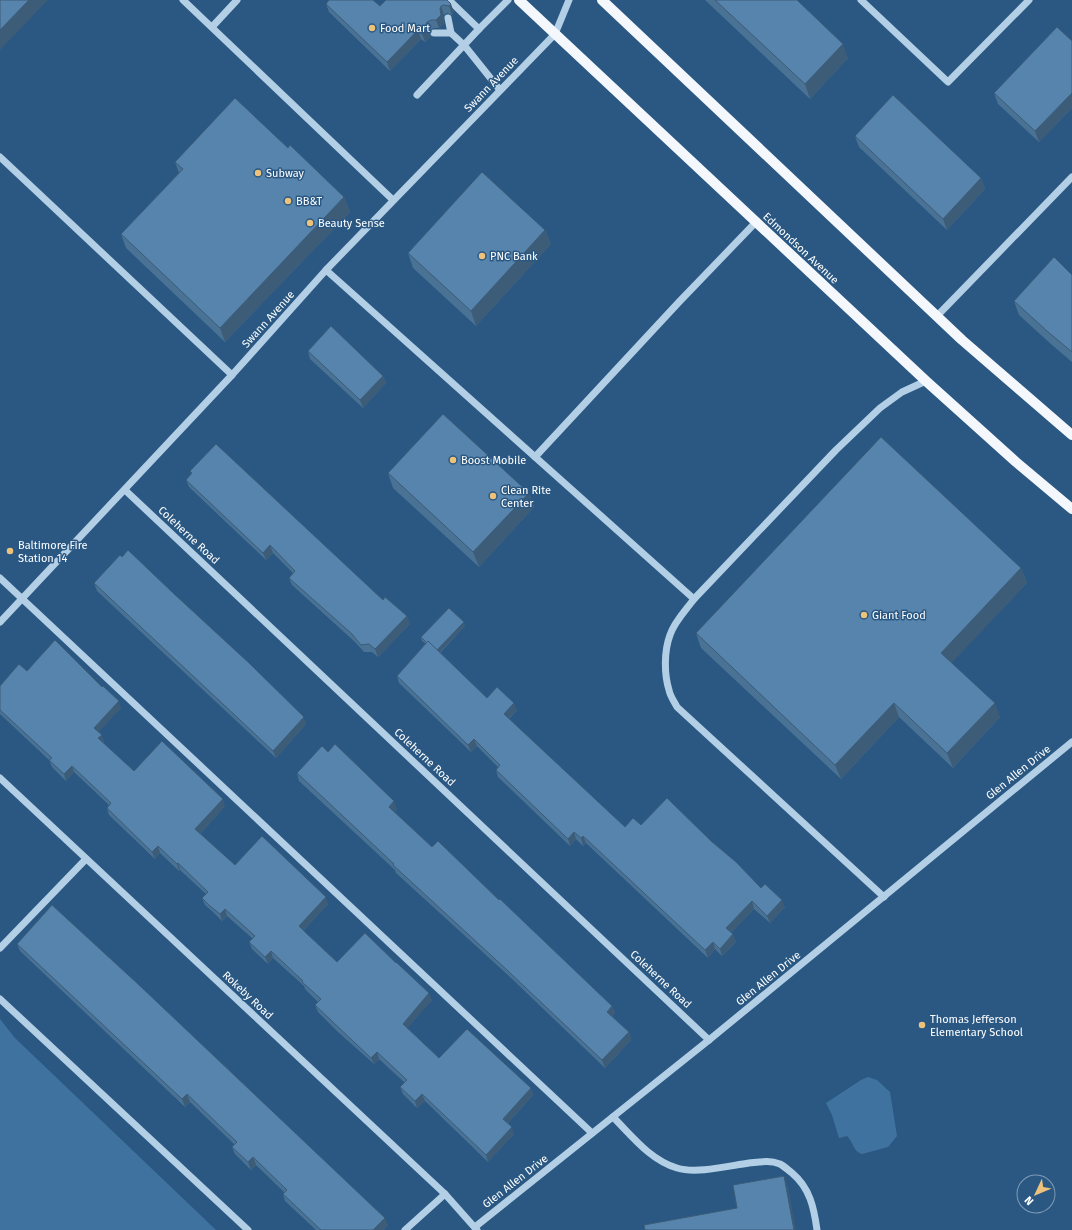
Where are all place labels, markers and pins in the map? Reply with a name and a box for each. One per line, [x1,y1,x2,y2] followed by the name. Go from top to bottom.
[380,22,430,35] place label: Food Mart
[367,23,377,33] marker: Food Mart
[266,167,305,180] place label: Subway
[253,168,263,178] marker: Subway
[296,195,323,208] place label: BB&T
[283,196,293,206] marker: BB&T
[318,217,385,230] place label: Beauty Sense
[305,218,315,228] marker: Beauty Sense
[490,250,538,263] place label: PNC Bank
[477,251,487,261] marker: PNC Bank
[461,454,526,467] place label: Boost Mobile
[448,455,458,465] marker: Boost Mobile
[501,484,551,510] place label: Clean Rite Center
[488,491,498,501] marker: Clean Rite Center
[18,539,88,565] place label: Baltimore Fire Station 14
[5,546,15,556] marker: Baltimore Fire Station 14
[872,609,926,622] place label: Giant Food
[859,610,869,620] marker: Giant Food
[930,1013,1023,1039] place label: Thomas Jefferson Elementary School
[917,1020,927,1030] marker: Thomas Jefferson Elementary School

